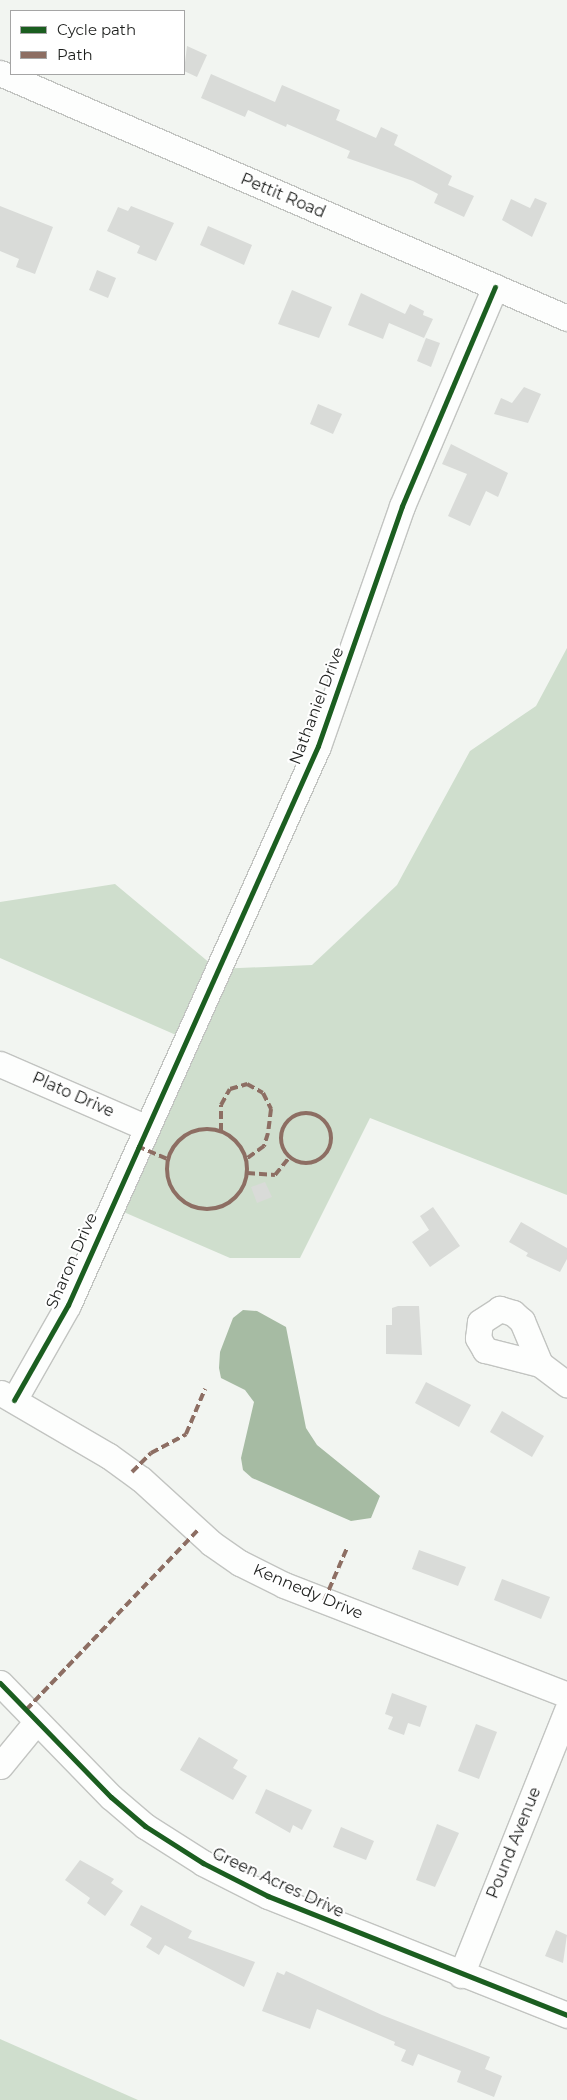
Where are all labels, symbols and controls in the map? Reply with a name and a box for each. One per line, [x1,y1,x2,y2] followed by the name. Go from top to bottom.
[10,10,185,75] legend
[57,20,136,39] text: Cycle path
[57,45,93,64] text: Path
[238,170,328,222] street label: Pettit Road
[286,644,348,768] street label: Nathaniel Drive
[29,1068,117,1122] street label: Plato Drive
[42,1210,102,1312] street label: Sharon Drive
[250,1560,366,1624] street label: Kennedy Drive
[483,1785,545,1901] street label: Pound Avenue
[209,1844,347,1922] street label: Green Acres Drive

